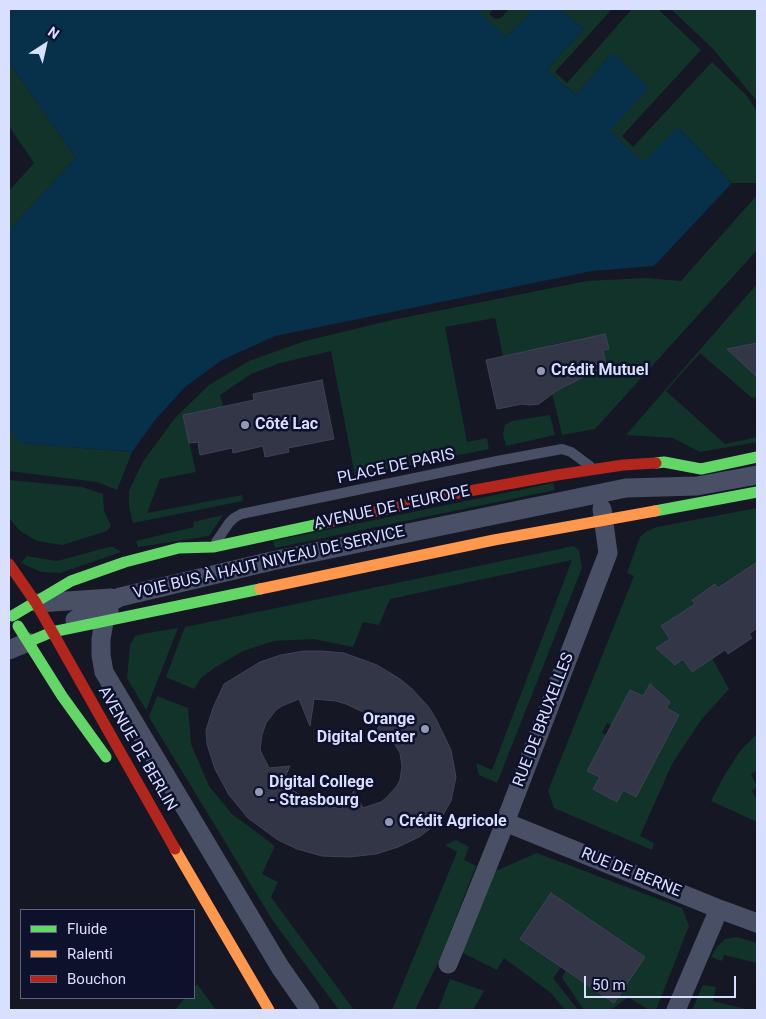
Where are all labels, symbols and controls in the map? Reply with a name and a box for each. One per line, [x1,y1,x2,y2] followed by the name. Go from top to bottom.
[20,20,70,70] north arrow
[45,23,62,42] text: N
[551,361,649,381] place label: Crédit Mutuel
[535,365,547,377] marker: Crédit Mutuel
[255,415,318,435] place label: Côté Lac
[239,419,251,431] marker: Côté Lac
[336,445,456,489] street label: PLACE DE PARIS
[313,482,471,534] street label: AVENUE DE L'EUROPE
[131,522,407,604] street label: VOIE BUS À HAUT NIVEAU DE SERVICE
[510,650,578,790] street label: RUE DE BRUXELLES
[93,683,181,815] street label: AVENUE DE BERLIN
[317,710,415,748] place label: Orange Digital Center
[419,723,431,735] marker: Orange Digital Center
[269,773,374,811] place label: Digital College - Strasbourg
[253,786,265,798] marker: Digital College - Strasbourg
[399,812,507,832] place label: Crédit Agricole
[383,816,395,828] marker: Crédit Agricole
[578,844,684,902] street label: RUE DE BERNE
[20,909,195,999] legend
[67,920,107,938] text: Fluide
[67,945,113,963] text: Ralenti
[586,966,738,998] scale bar
[67,970,126,988] text: Bouchon
[592,976,626,994] text: 50 m

